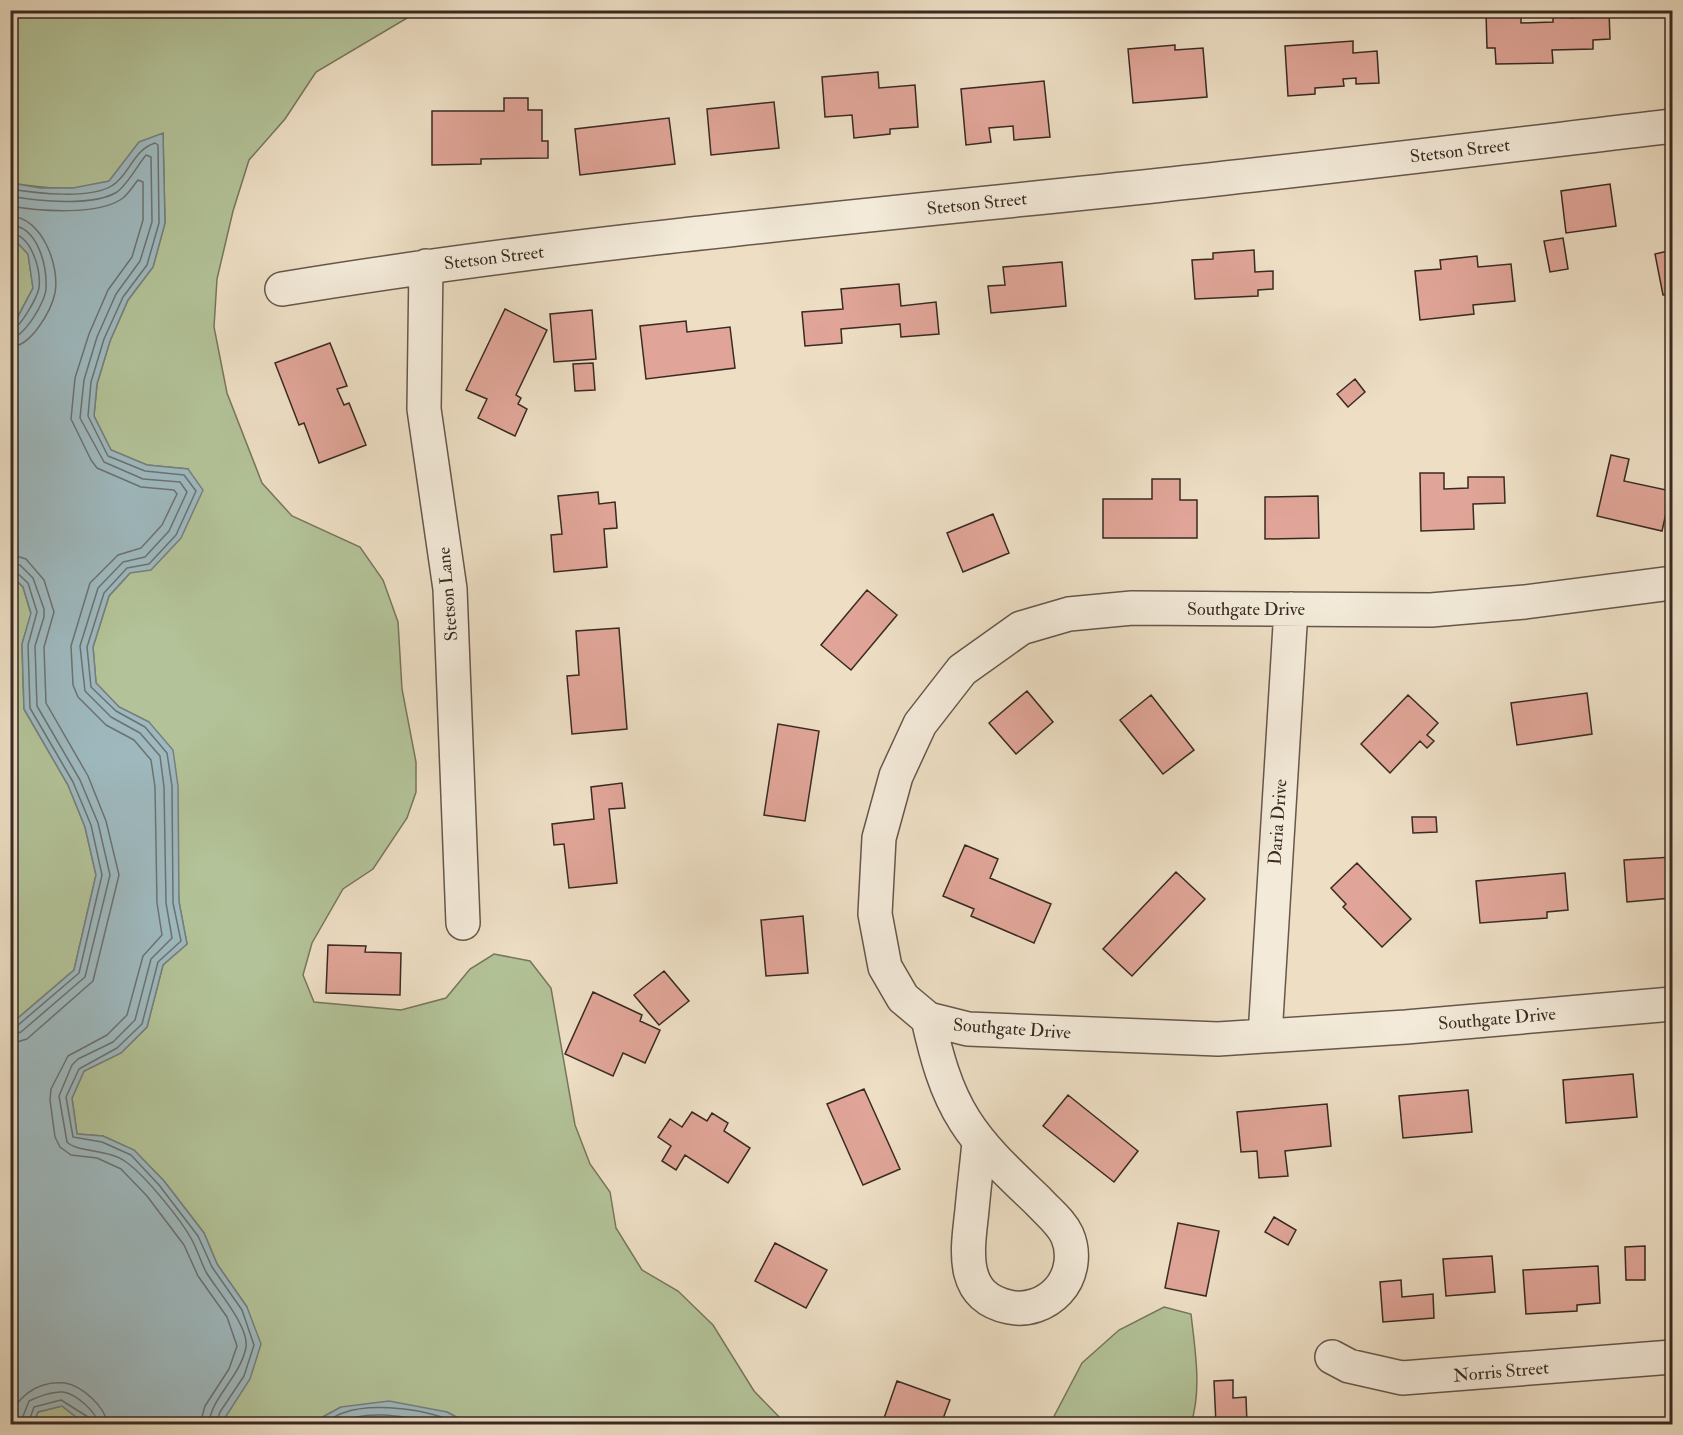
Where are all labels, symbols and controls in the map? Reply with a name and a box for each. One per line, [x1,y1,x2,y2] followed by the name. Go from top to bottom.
[1409,133,1511,169] street label: Stetson Street
[926,187,1028,221] street label: Stetson Street
[443,240,545,276] street label: Stetson Street
[432,546,464,642] street label: Stetson Lane
[1187,598,1305,621] street label: Southgate Drive
[1264,778,1293,866] street label: Daria Drive
[1437,1002,1557,1036] street label: Southgate Drive
[952,1013,1072,1045] street label: Southgate Drive
[1452,1356,1550,1388] street label: Norris Street

